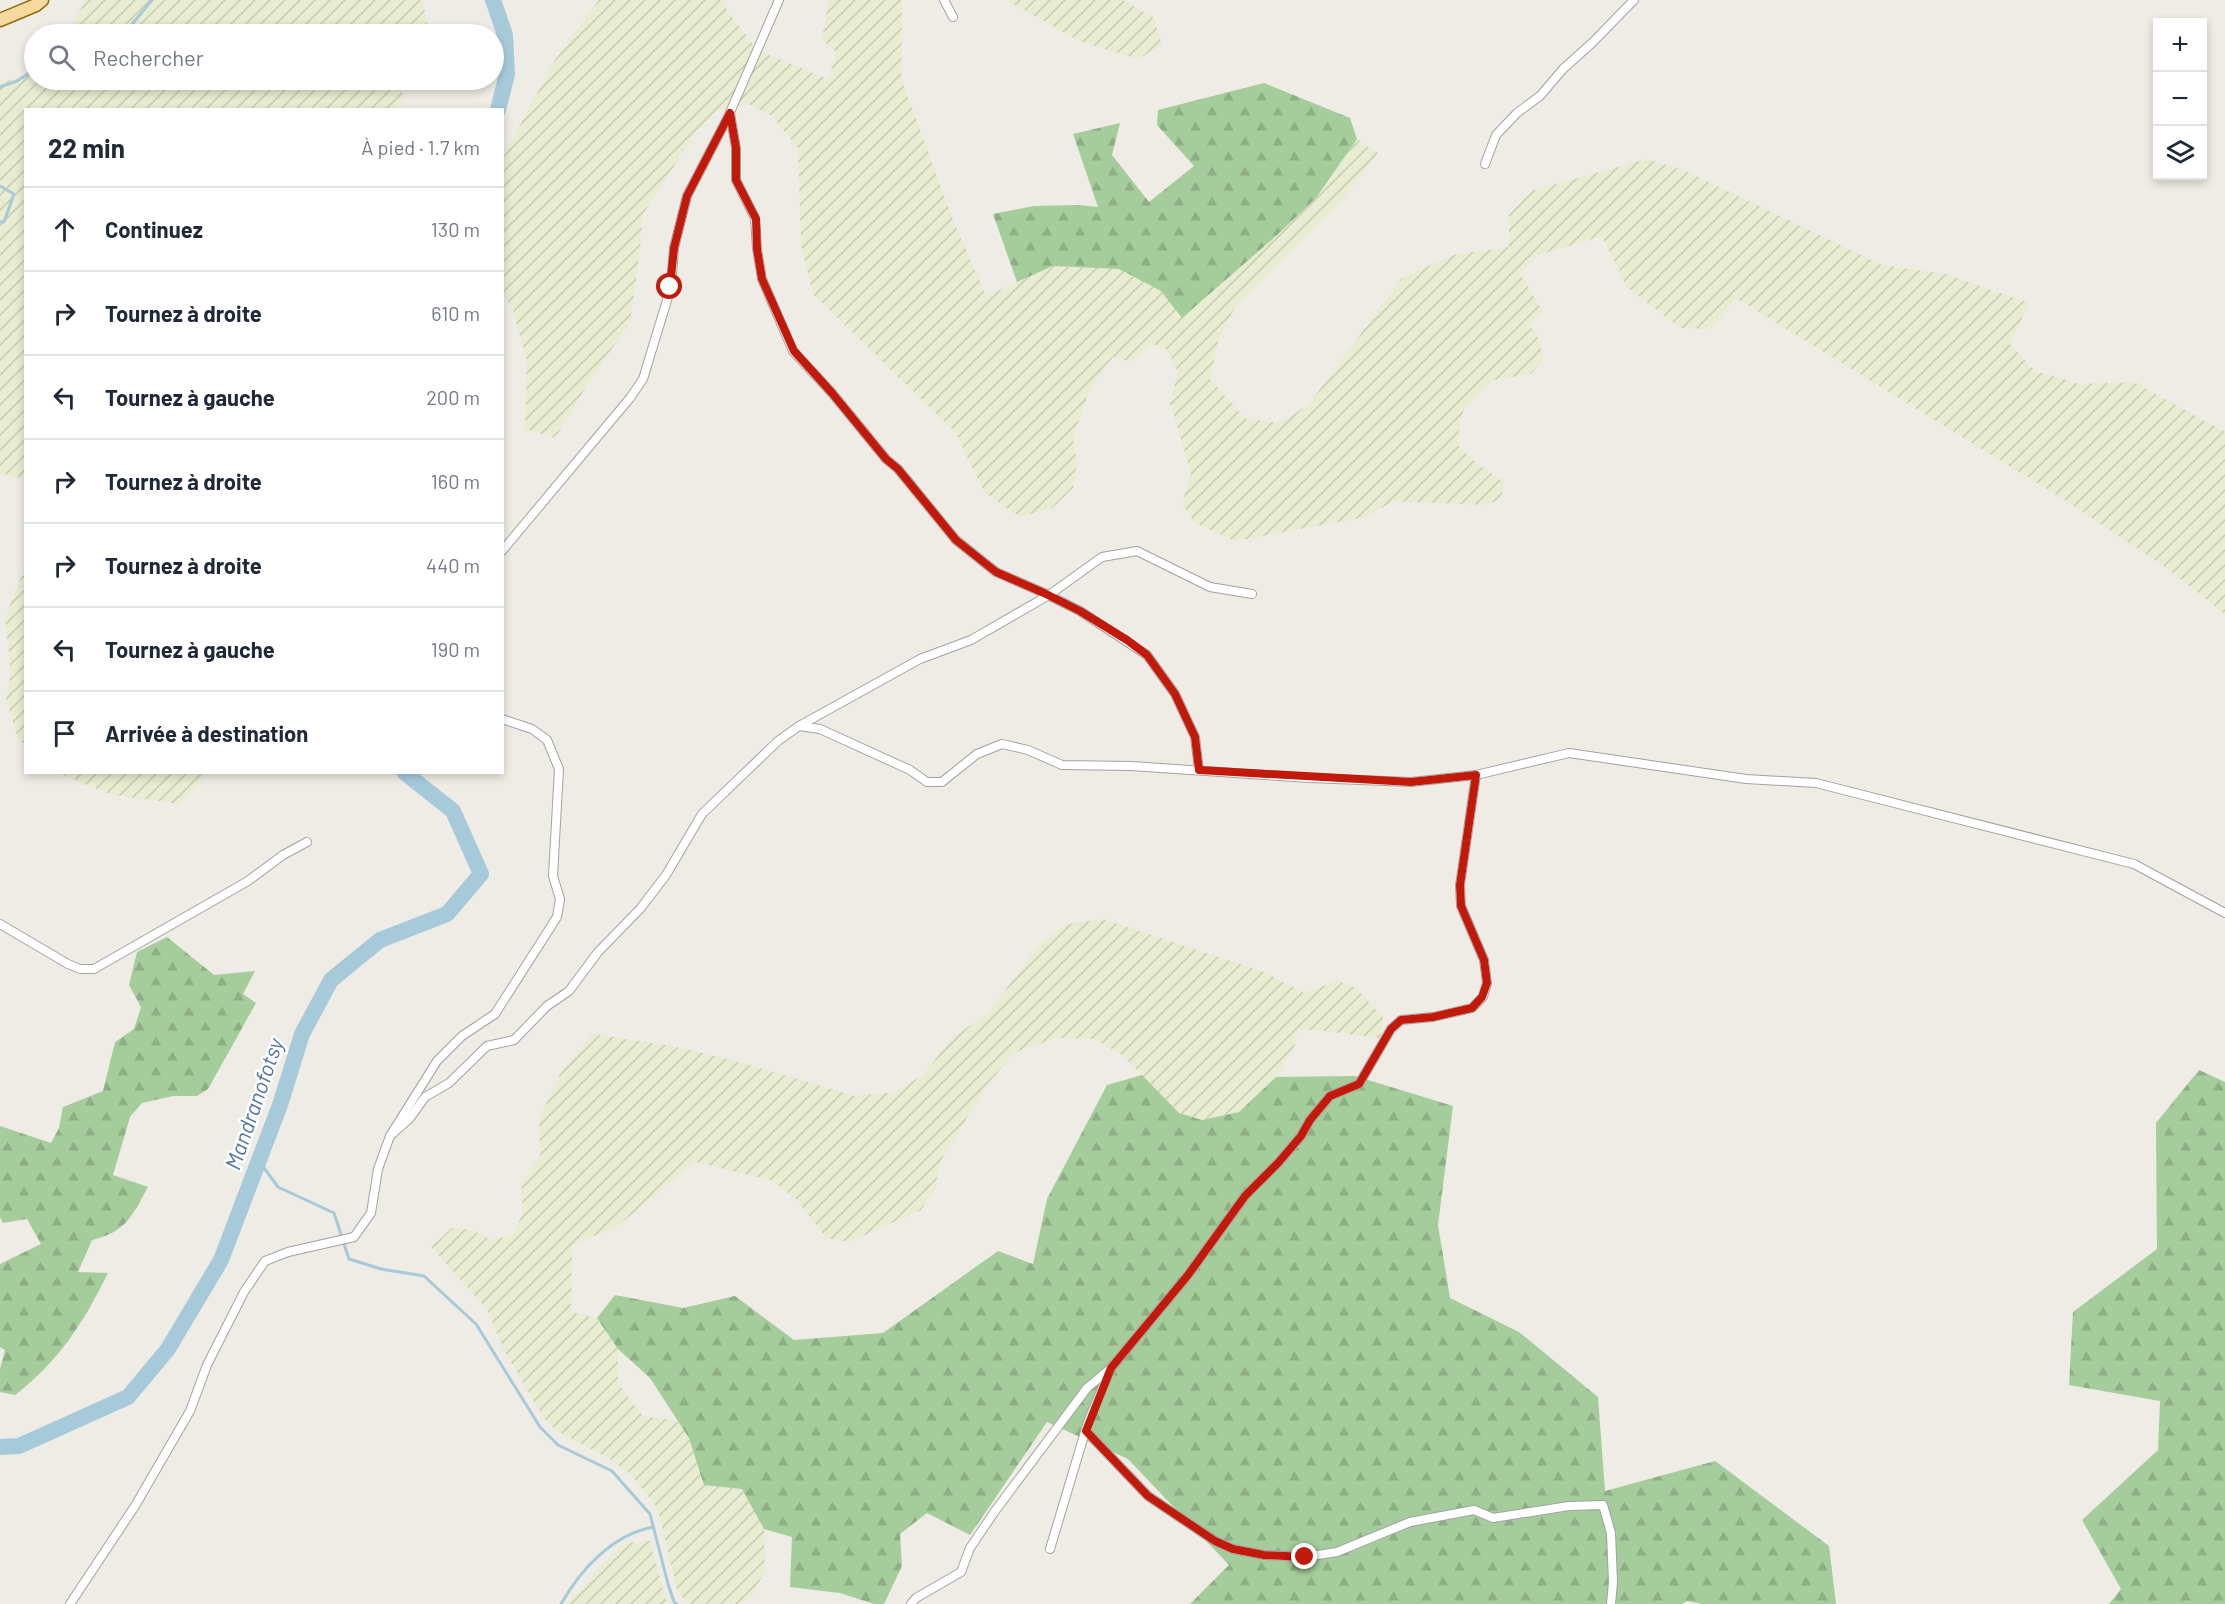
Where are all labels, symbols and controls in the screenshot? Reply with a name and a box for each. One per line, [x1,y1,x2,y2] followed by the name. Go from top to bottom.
[2153,18,2207,180] map controls
[2153,18,2207,72] button: +
[24,24,504,90] search box
[45,41,78,74] icon: search
[93,44,204,70] text: Rechercher
[2153,72,2207,126] button: −
[2153,126,2207,180] button: layers
[48,132,125,163] text: 22 min
[361,135,480,159] text: À pied · 1.7 km
[48,213,81,246] icon: ahead
[105,216,203,242] text: Continuez
[431,217,480,241] text: 130 m
[656,273,682,299] route start
[48,297,81,330] icon: right
[105,300,262,326] text: Tournez à droite
[431,301,480,325] text: 610 m
[48,381,81,414] icon: left
[105,384,275,410] text: Tournez à gauche
[426,385,480,409] text: 200 m
[48,465,81,498] icon: right
[105,468,262,494] text: Tournez à droite
[431,469,480,493] text: 160 m
[48,549,81,582] icon: right
[105,552,262,578] text: Tournez à droite
[426,553,480,577] text: 440 m
[48,633,81,666] icon: left
[105,636,275,662] text: Tournez à gauche
[431,637,480,661] text: 190 m
[48,717,81,750] icon: arrive
[105,720,308,746] text: Arrivée à destination
[218,1033,288,1173] water label: Mandranofotsy
[1291,1543,1317,1569] route end

